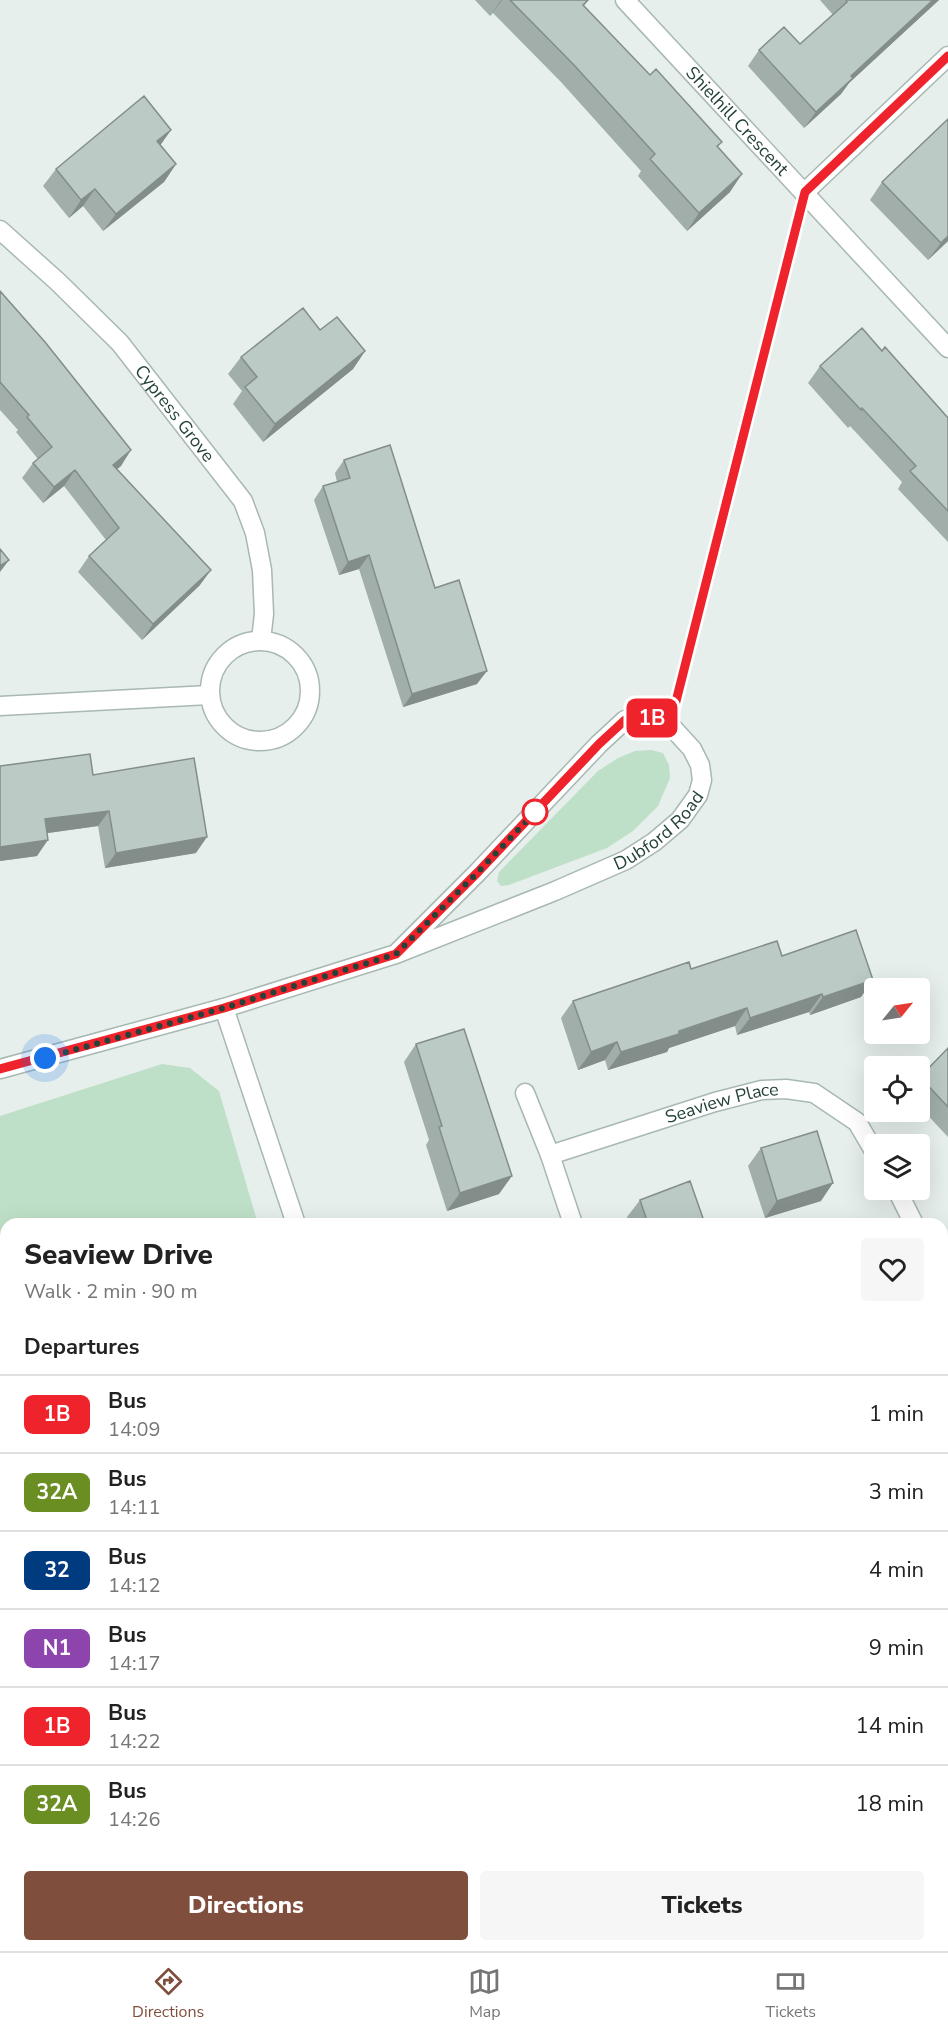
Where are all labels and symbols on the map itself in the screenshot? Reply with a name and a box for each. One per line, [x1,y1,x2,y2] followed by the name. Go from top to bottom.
[680,61,795,181] street label: Shielhill Crescent
[129,360,220,467] street label: Cypress Grove
[625,698,679,738] line badge: 1B
[610,786,709,876] street label: Dubford Road
[522,799,548,825] unlabelled marker
[864,978,930,1044] north arrow
[30,1043,60,1073] your location
[662,1077,779,1129] street label: Seaview Place

